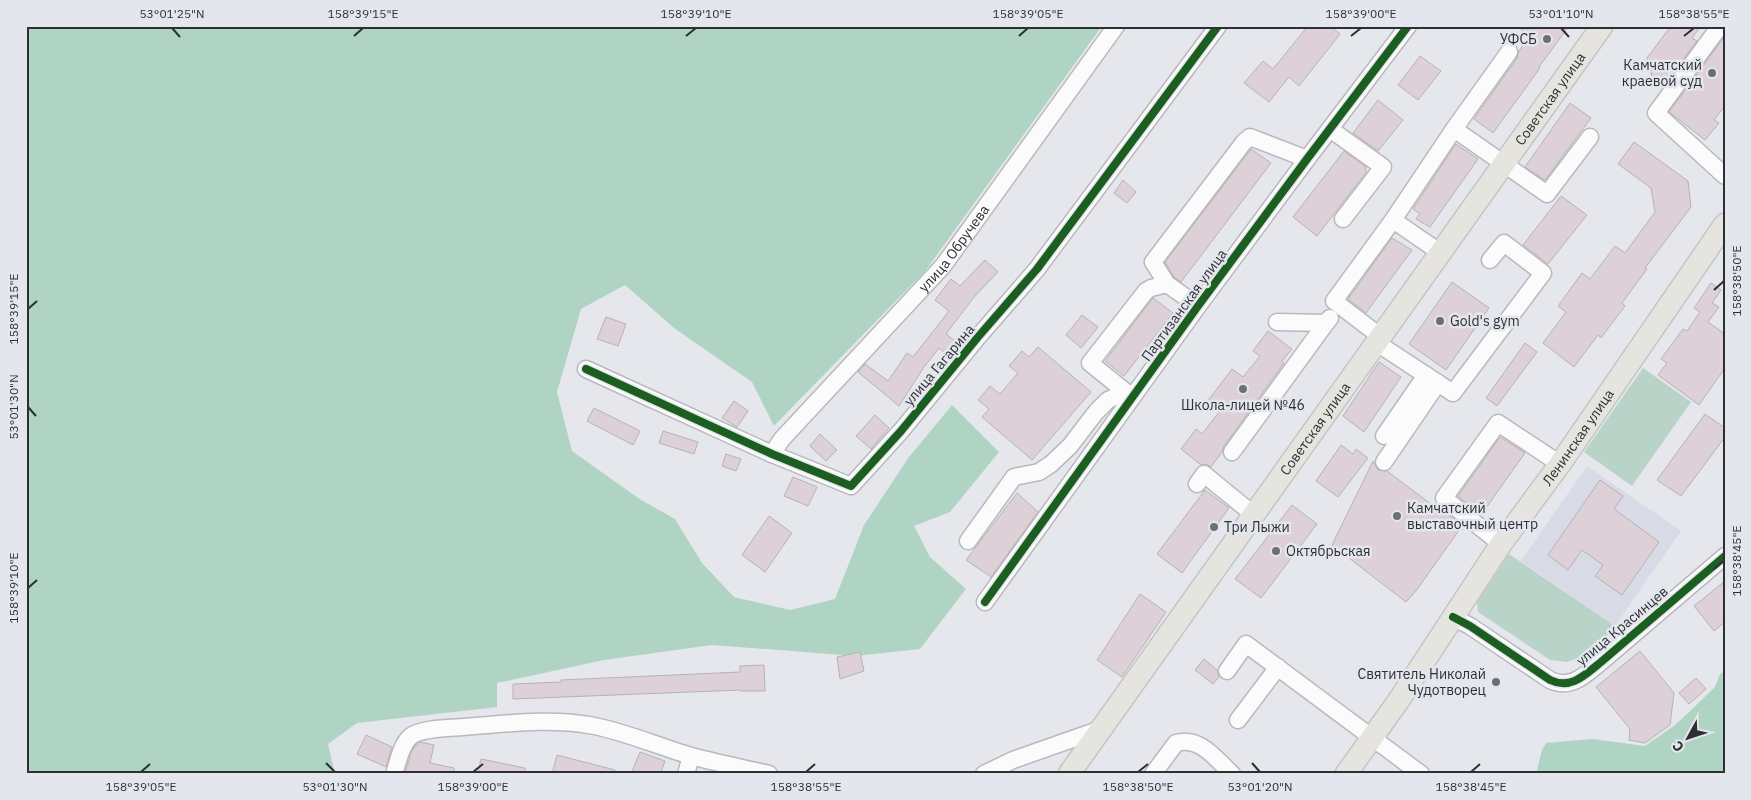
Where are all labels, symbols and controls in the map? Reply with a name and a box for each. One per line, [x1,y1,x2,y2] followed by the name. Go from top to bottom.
[139,6,205,21] text: 53°01'25"N
[328,6,398,21] text: 158°39'15"E
[661,6,731,21] text: 158°39'10"E
[993,6,1063,21] text: 158°39'05"E
[1326,6,1396,21] text: 158°39'00"E
[1528,6,1594,21] text: 53°01'10"N
[1659,6,1729,21] text: 158°38'55"E
[1500,30,1537,48] place label: УФСБ
[1541,33,1553,45] marker: УФСБ
[1511,48,1590,149] street label: Советская улица
[1622,56,1702,90] place label: Камчатский краевой суд
[1706,67,1718,79] marker: Камчатский краевой суд
[915,201,994,296] street label: улица Обручева
[1137,245,1231,365] street label: Партизанская улица
[1729,246,1744,316] text: 158°38'50"E
[6,274,21,344] text: 158°39'15"E
[1450,312,1520,330] place label: Gold's gym
[1434,315,1446,327] marker: Gold's gym
[900,320,979,409] street label: улица Гагарина
[6,374,21,440] text: 53°01'30"N
[1276,378,1355,479] street label: Советская улица
[1237,383,1249,395] marker: Школа-лицей №46
[1538,385,1618,489] street label: Ленинская улица
[1181,396,1305,414] place label: Школа-лицей №46
[1407,499,1538,533] place label: Камчатский выставочный центр
[1391,510,1403,522] marker: Камчатский выставочный центр
[1224,518,1290,536] place label: Три Лыжи
[1208,521,1220,533] marker: Три Лыжи
[1729,526,1744,596] text: 158°38'45"E
[1286,542,1370,560] place label: Октябрьская
[1270,545,1282,557] marker: Октябрьская
[6,553,21,623] text: 158°39'10"E
[1572,582,1672,670] street label: улица Красинцев
[1358,665,1487,699] place label: Святитель Николай Чудотворец
[1490,676,1502,688] marker: Святитель Николай Чудотворец
[1664,712,1714,762] north arrow
[1668,737,1688,756] text: С
[106,779,176,794] text: 158°39'05"E
[302,779,368,794] text: 53°01'30"N
[438,779,508,794] text: 158°39'00"E
[771,779,841,794] text: 158°38'55"E
[1103,779,1173,794] text: 158°38'50"E
[1227,779,1293,794] text: 53°01'20"N
[1436,779,1506,794] text: 158°38'45"E

